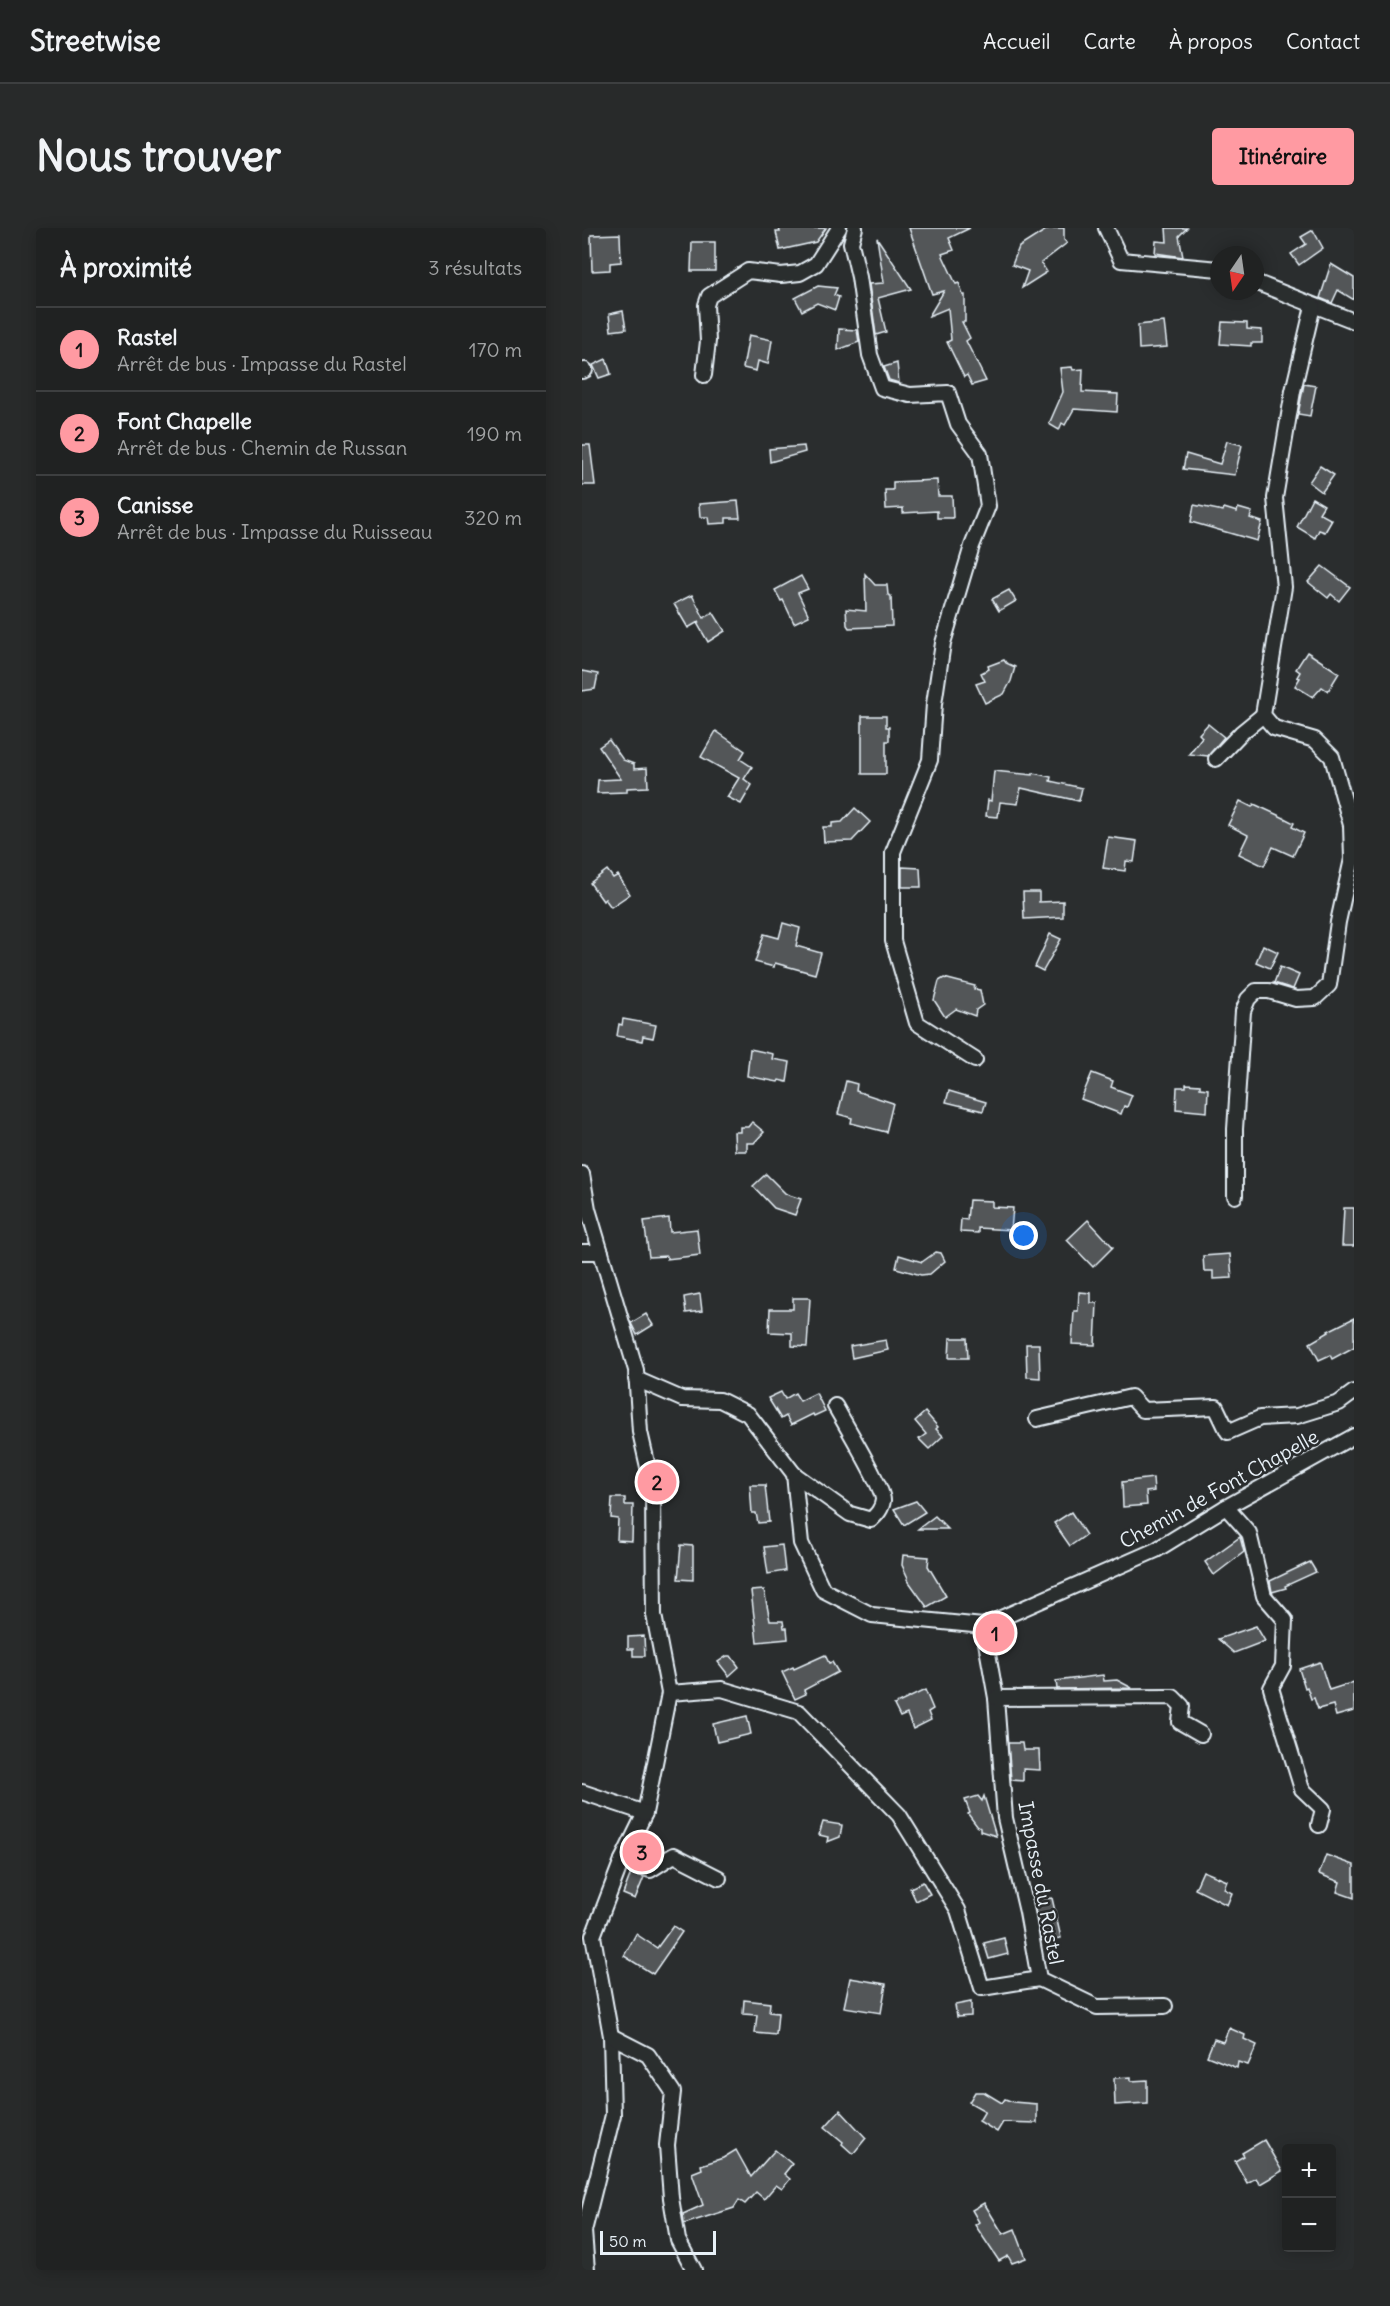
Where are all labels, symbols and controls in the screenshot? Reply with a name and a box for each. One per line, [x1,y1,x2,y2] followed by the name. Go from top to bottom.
[30,23,161,59] text: Streetwise
[983,28,1051,55] text: Accueil
[1084,28,1136,55] text: Carte
[1169,28,1253,55] text: À propos
[1286,28,1360,55] text: Contact
[1212,128,1354,185] button: Itinéraire
[36,130,281,182] text: Nous trouver
[1210,246,1264,300] north arrow
[60,251,192,284] text: À proximité
[428,255,522,280] text: 3 résultats
[117,323,177,351] text: Rastel
[76,337,83,362] text: 1
[469,337,522,362] text: 170 m
[117,351,407,376] text: Arrêt de bus · Impasse du Rastel
[117,407,252,435] text: Font Chapelle
[74,421,85,446] text: 2
[467,421,522,446] text: 190 m
[117,435,407,460] text: Arrêt de bus · Chemin de Russan
[117,491,193,519] text: Canisse
[74,505,85,530] text: 3
[464,505,522,530] text: 320 m
[117,519,432,544] text: Arrêt de bus · Impasse du Ruisseau
[1009,1221,1038,1250] your location
[1115,1423,1323,1554] street label: Chemin de Font Chapelle
[638,1460,676,1504] pin: 2
[976,1610,1014,1656] pin: 1
[1013,1799,1070,1967] street label: Impasse du Rastel
[622,1830,662,1874] pin: 3
[1282,2144,1336,2252] map controls
[1282,2144,1336,2198] button: +
[1282,2198,1336,2252] button: −
[600,2228,716,2256] scale bar
[609,2231,647,2251] text: 50 m

